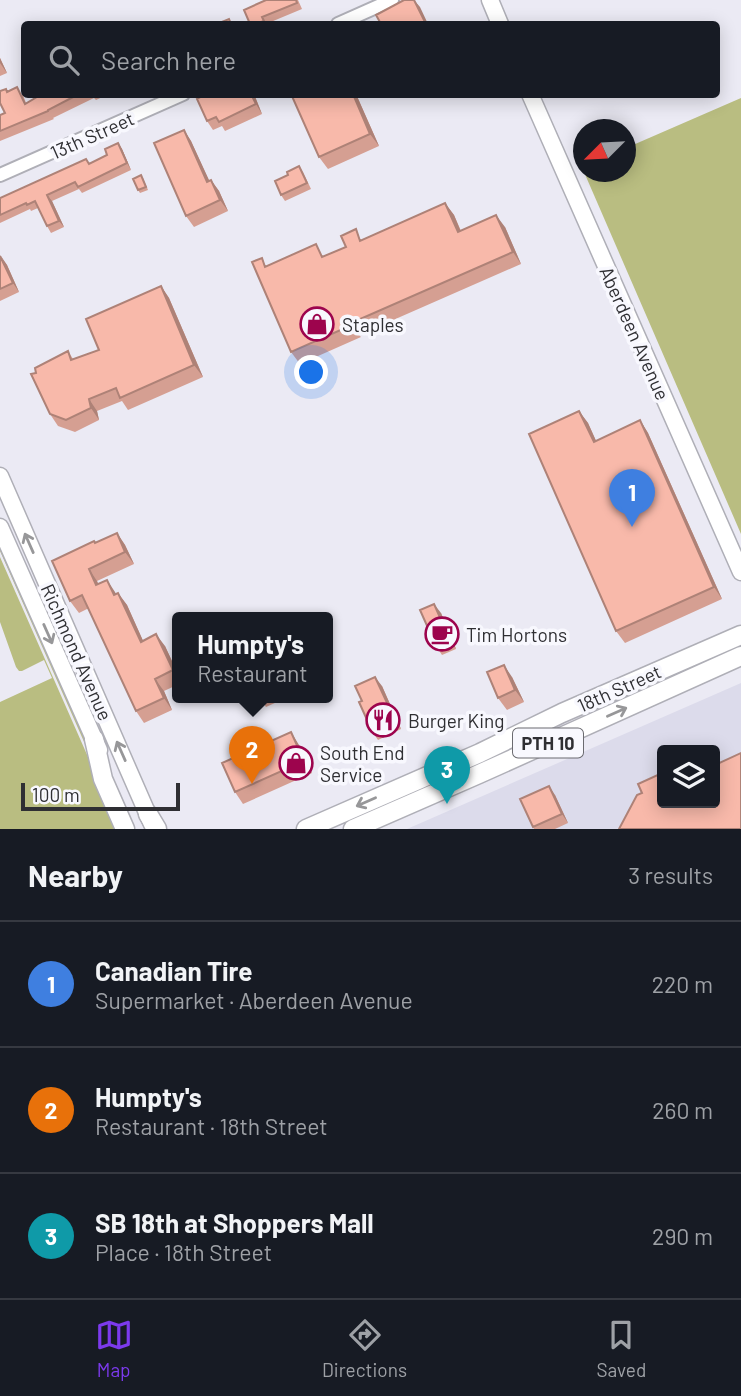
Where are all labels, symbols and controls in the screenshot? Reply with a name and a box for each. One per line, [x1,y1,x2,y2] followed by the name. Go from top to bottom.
[21,21,720,98] search box
[45,41,83,79] icon: search
[101,44,236,75] text: Search here
[47,106,137,164] street label: 13th Street
[573,119,636,182] north arrow
[595,263,675,403] street label: Aberdeen Avenue
[298,305,336,343] shop icon: Staples
[342,313,404,336] place label: Staples
[294,355,328,389] your location
[609,469,655,527] pin: 1
[22,532,35,554] one-way arrow
[37,580,117,724] street label: Richmond Avenue
[172,612,333,703] popup
[423,615,461,653] cafe icon: Tim Hortons
[42,623,55,644] one-way arrow
[466,623,567,646] place label: Tim Hortons
[197,628,304,659] text: Humpty's
[197,659,308,687] text: Restaurant
[573,659,665,717] street label: 18th Street
[364,701,402,739] restaurant icon: Burger King
[606,705,627,718] one-way arrow
[408,709,504,732] place label: Burger King
[229,726,275,784] pin: 2
[513,728,583,758] road number: PTH 10
[113,741,126,762] one-way arrow
[320,741,405,786] place label: South End Service
[277,744,315,782] shop icon: South End Service
[657,745,720,808] map controls
[657,745,720,808] button: layers
[424,746,470,804] pin: 3
[21,780,180,812] scale bar
[32,783,80,806] text: 100 m
[355,796,377,809] one-way arrow
[28,857,123,893] text: Nearby
[628,861,713,889] text: 3 results
[95,955,252,986] text: Canadian Tire
[47,970,55,998] text: 1
[652,970,713,998] text: 220 m
[95,986,413,1014] text: Supermarket · Aberdeen Avenue
[95,1081,202,1112] text: Humpty's
[45,1096,57,1124] text: 2
[652,1096,713,1124] text: 260 m
[95,1112,328,1140] text: Restaurant · 18th Street
[95,1207,374,1238] text: SB 18th at Shoppers Mall
[45,1222,57,1250] text: 3
[652,1222,713,1250] text: 290 m
[95,1238,272,1266] text: Place · 18th Street
[95,1316,133,1381] tab: Map
[322,1316,407,1381] tab: Directions
[596,1316,646,1381] tab: Saved

